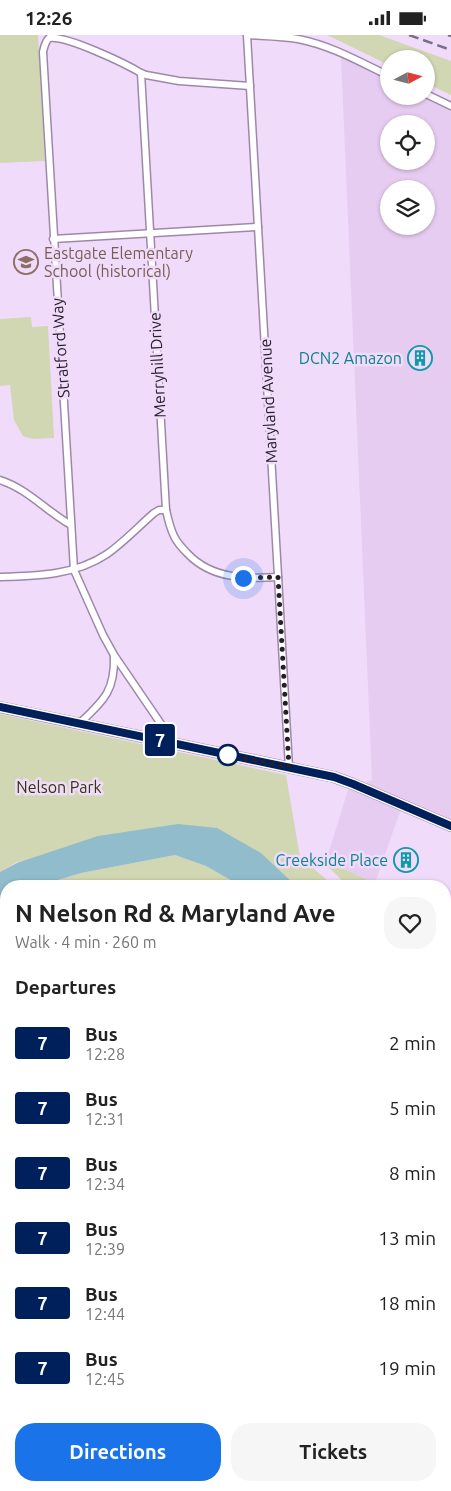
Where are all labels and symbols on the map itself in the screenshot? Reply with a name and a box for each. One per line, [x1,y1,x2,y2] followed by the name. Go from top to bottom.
[380,50,435,105] north arrow
[44,244,193,281] place label: Eastgate Elementary School (historical)
[13,249,39,275] school or university icon: Eastgate Elementary School (historical)
[48,297,72,399] street label: Stratford Way
[145,312,169,418] street label: Merryhill Drive
[256,338,280,464] street label: Maryland Avenue
[407,345,433,371] building icon: DCN2 Amazon
[299,349,402,367] place label: DCN2 Amazon
[231,566,256,591] your location
[144,724,176,756] line badge: 7
[217,744,239,766] unlabelled marker
[16,778,102,796] park label: Nelson Park
[393,847,419,873] building icon: Creekside Place
[275,851,388,869] place label: Creekside Place

